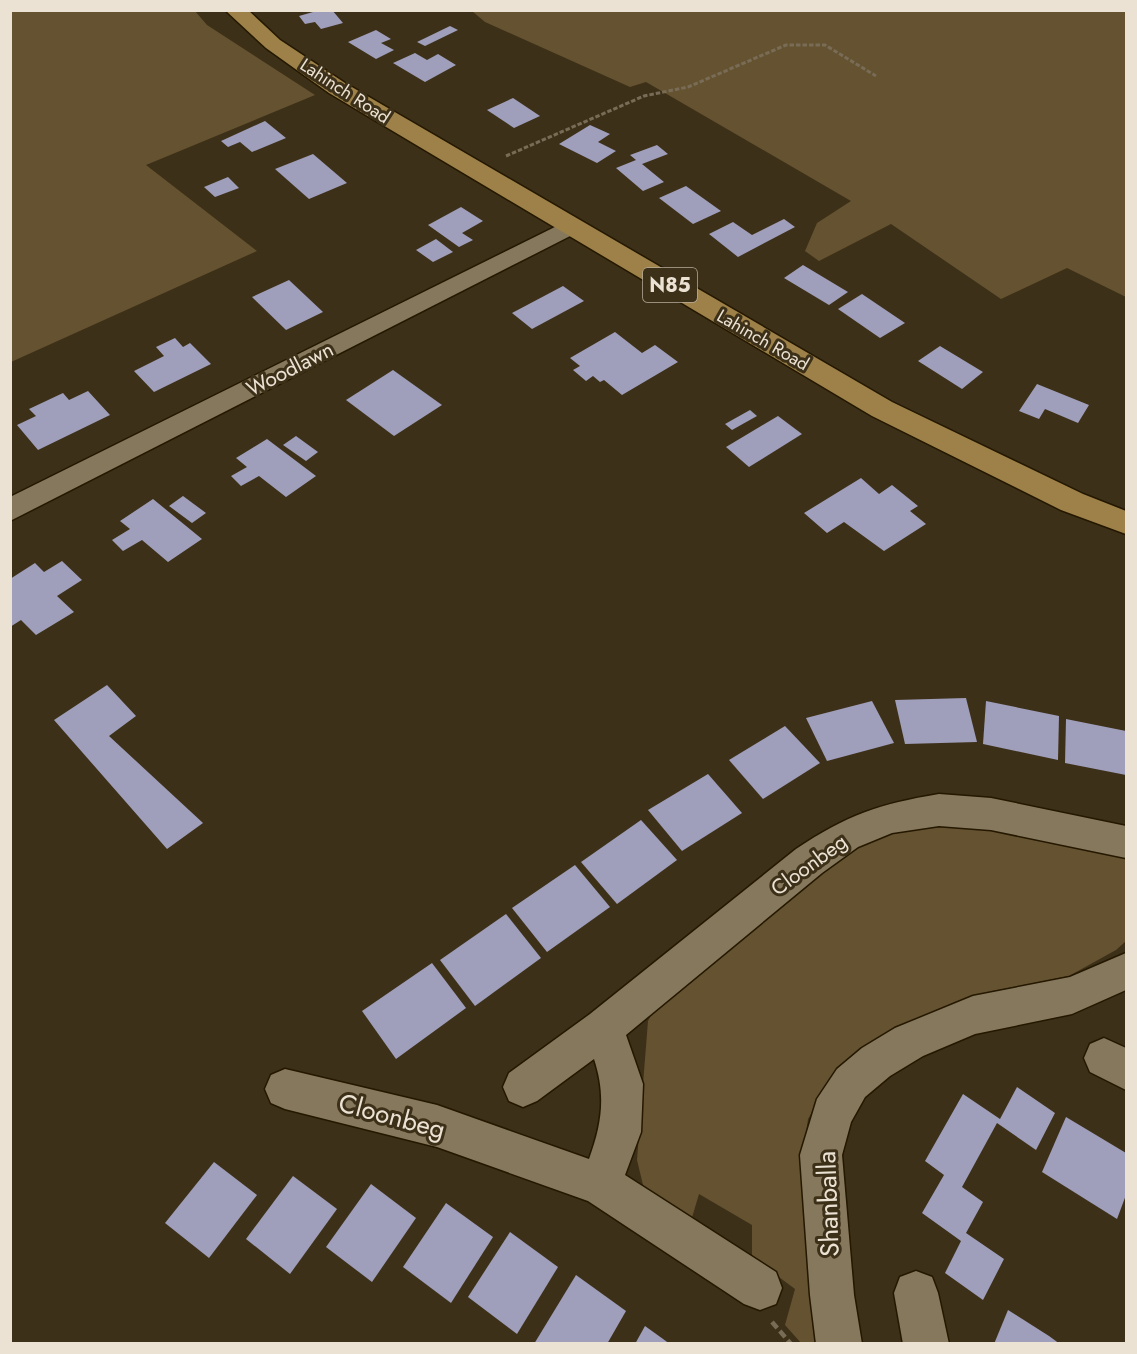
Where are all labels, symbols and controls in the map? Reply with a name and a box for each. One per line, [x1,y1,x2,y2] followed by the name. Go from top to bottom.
[295,52,395,130] street label: Lahinch Road
[643,268,697,302] road number: N85
[712,303,814,377] street label: Lahinch Road
[241,334,339,404] street label: Woodlawn
[765,827,853,903] street label: Cloonbeg
[334,1084,450,1148] street label: Cloonbeg
[807,1150,849,1258] street label: Shanballa

